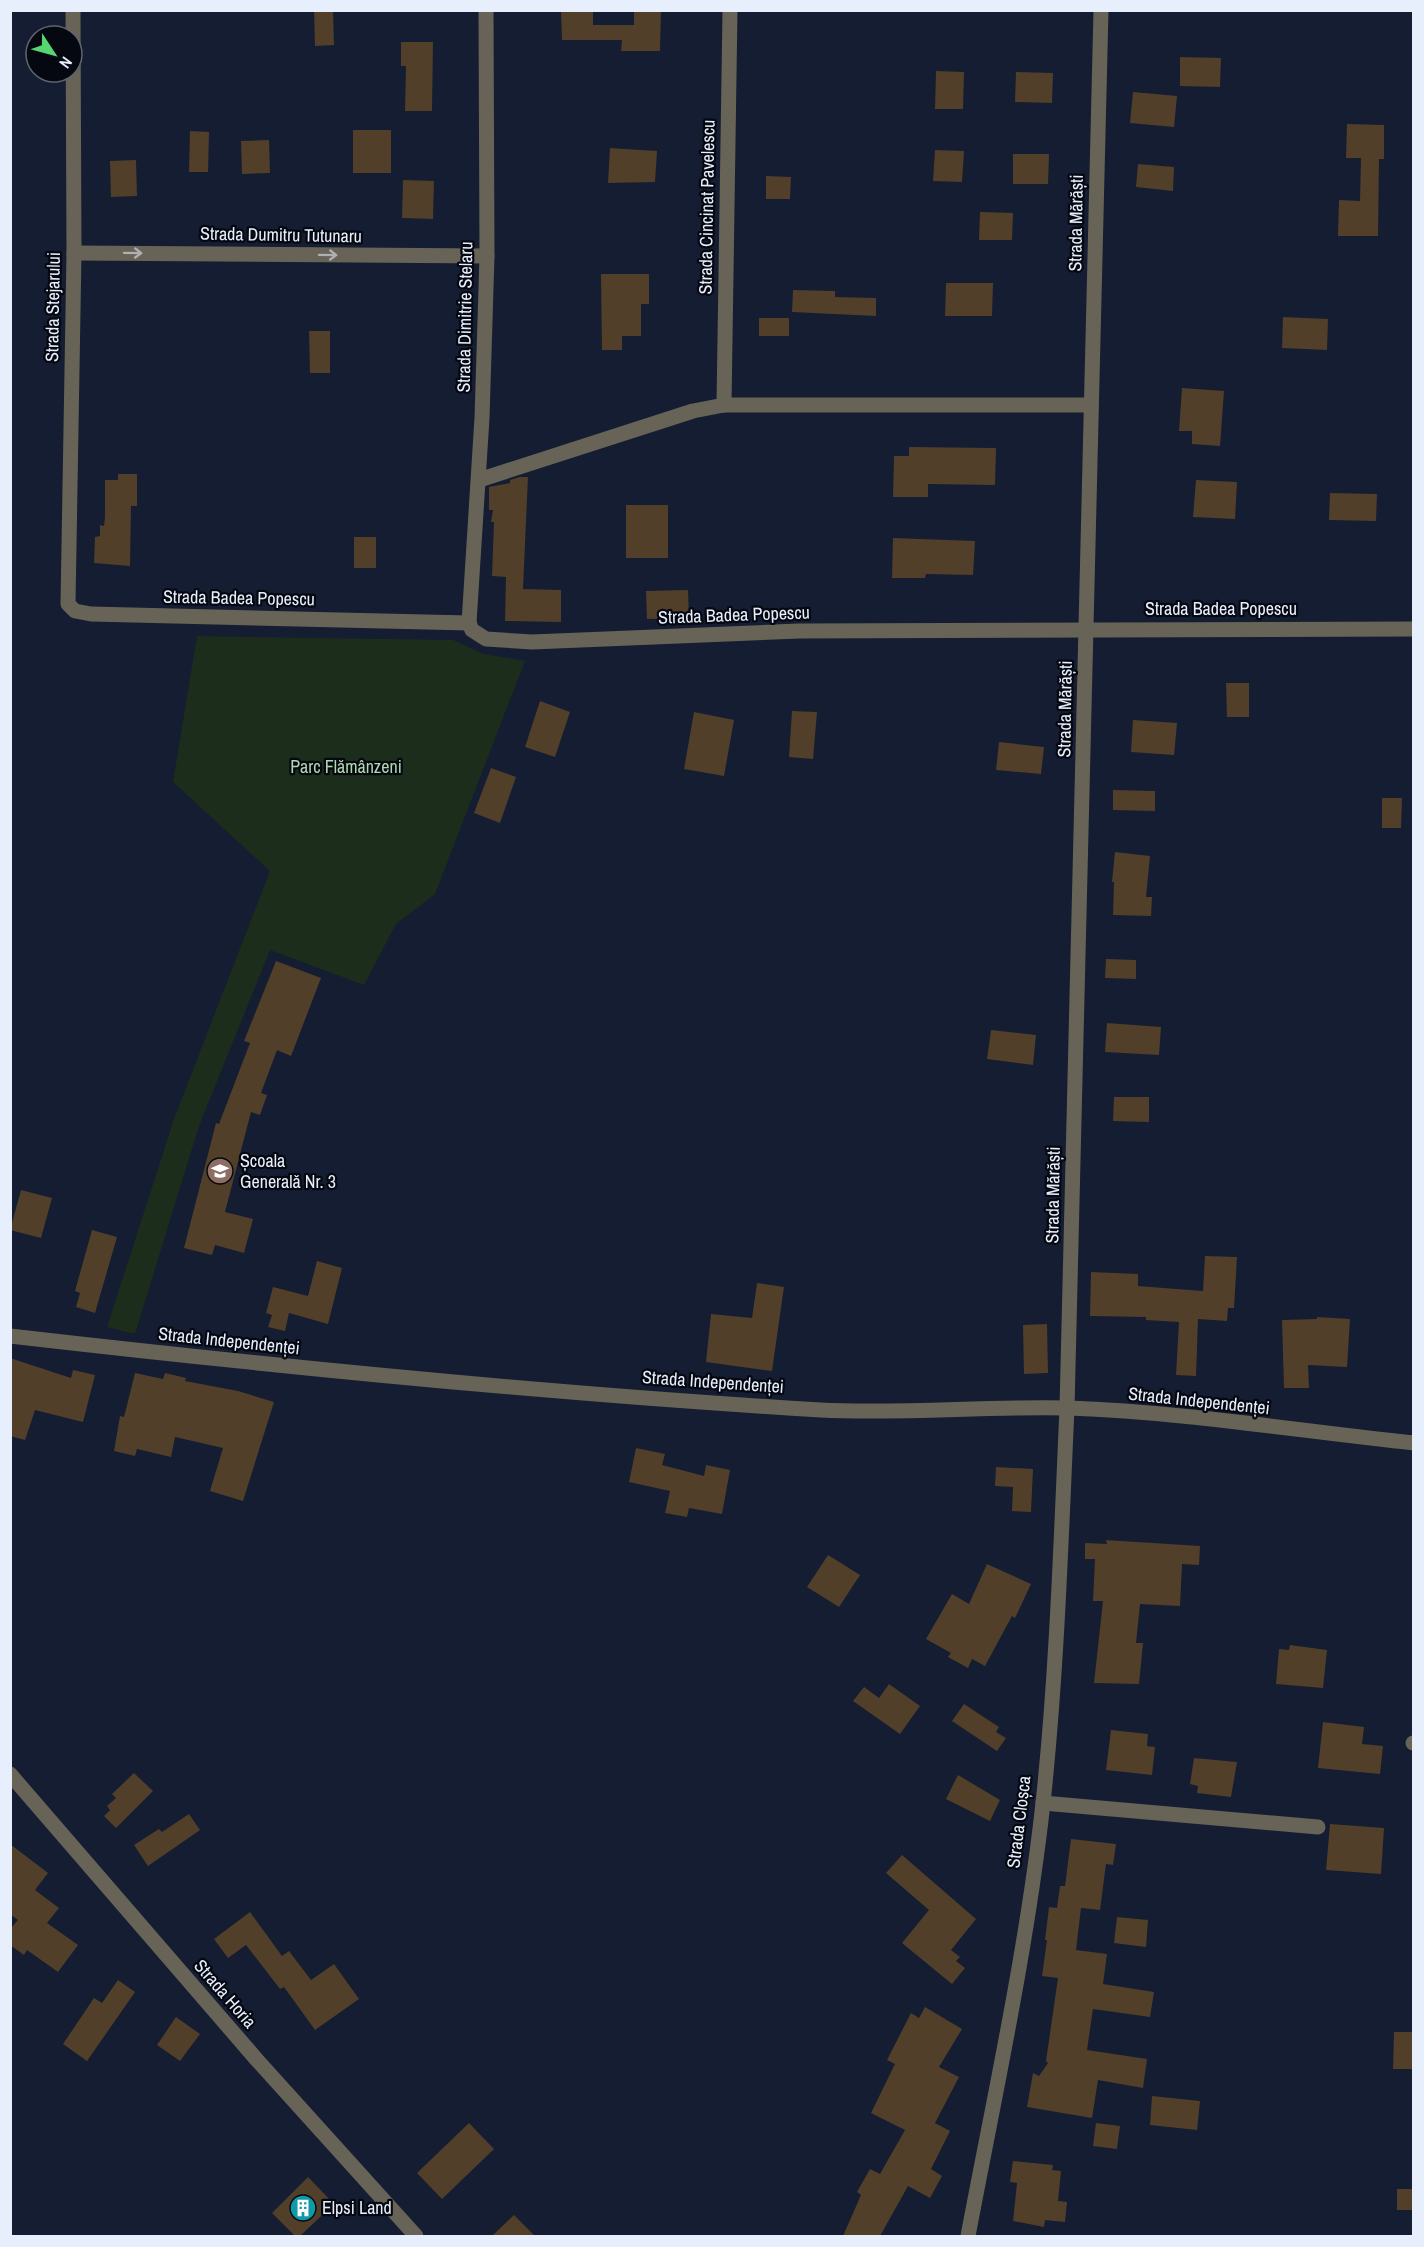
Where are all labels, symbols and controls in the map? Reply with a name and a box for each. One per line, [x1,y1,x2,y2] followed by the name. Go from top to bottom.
[24,24,84,84] north arrow
[54,53,78,73] text: N
[692,119,721,295] street label: Strada Cincinat Pavelescu
[1062,174,1089,272] street label: Strada Mărăști
[200,221,362,248] street label: Strada Dumitru Tutunaru
[451,241,478,393] street label: Strada Dimitrie Stelaru
[122,247,142,259] one-way arrow
[317,249,337,261] one-way arrow
[39,252,66,362] street label: Strada Stejarului
[163,584,315,611] street label: Strada Badea Popescu
[1145,596,1297,621] street label: Strada Badea Popescu
[658,599,810,630] street label: Strada Badea Popescu
[1051,660,1078,758] street label: Strada Mărăști
[290,754,402,779] park label: Parc Flămânzeni
[1039,1146,1066,1244] street label: Strada Mărăști
[240,1148,336,1194] place label: Școala Generală Nr. 3
[205,1156,235,1186] school or university icon: Școala Generală Nr. 3
[157,1321,301,1360] street label: Strada Independenței
[641,1364,785,1399] street label: Strada Independenței
[1127,1381,1271,1420] street label: Strada Independenței
[1000,1774,1037,1869] street label: Strada Cloșca
[188,1954,262,2033] street label: Strada Horia
[288,2193,318,2223] building icon: Elpsi Land
[322,2195,392,2220] place label: Elpsi Land

